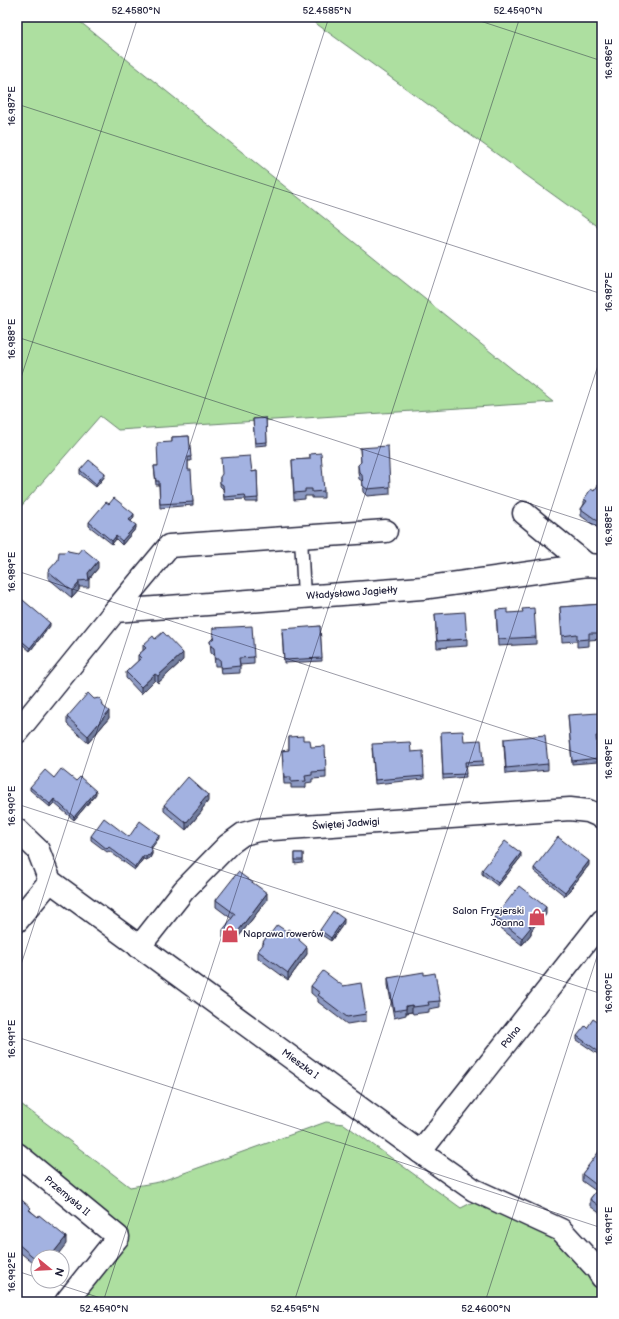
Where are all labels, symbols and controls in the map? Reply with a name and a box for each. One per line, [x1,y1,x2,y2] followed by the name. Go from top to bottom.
[111,5,161,17] text: 52.4580°N
[303,5,351,17] text: 52.4585°N
[493,5,543,17] text: 52.4590°N
[603,38,615,79] text: 16.986°E
[6,86,18,126] text: 16.987°E
[603,272,615,312] text: 16.987°E
[6,318,18,359] text: 16.988°E
[603,505,615,546] text: 16.988°E
[6,551,18,592] text: 16.989°E
[306,584,399,602] street label: Władysława Jagiełły
[603,738,615,779] text: 16.989°E
[6,785,18,826] text: 16.990°E
[312,816,380,832] street label: Świętej Jadwigi
[453,905,524,929] place label: Salon Fryzjerski Joanna
[527,907,547,927] shop icon: Salon Fryzjerski Joanna
[220,924,240,944] shop icon: Naprawa rowerów
[243,928,324,940] place label: Naprawa rowerów
[603,972,615,1013] text: 16.990°E
[6,1019,18,1058] text: 16.991°E
[499,1023,524,1051] street label: Polna
[279,1047,321,1081] street label: Mieszka I
[42,1173,92,1219] street label: Przemysła II
[603,1206,615,1245] text: 16.991°E
[30,1249,70,1289] north arrow
[6,1251,18,1292] text: 16.992°E
[52,1266,66,1278] text: N
[79,1303,129,1315] text: 52.4590°N
[271,1303,319,1315] text: 52.4595°N
[461,1303,511,1315] text: 52.4600°N

